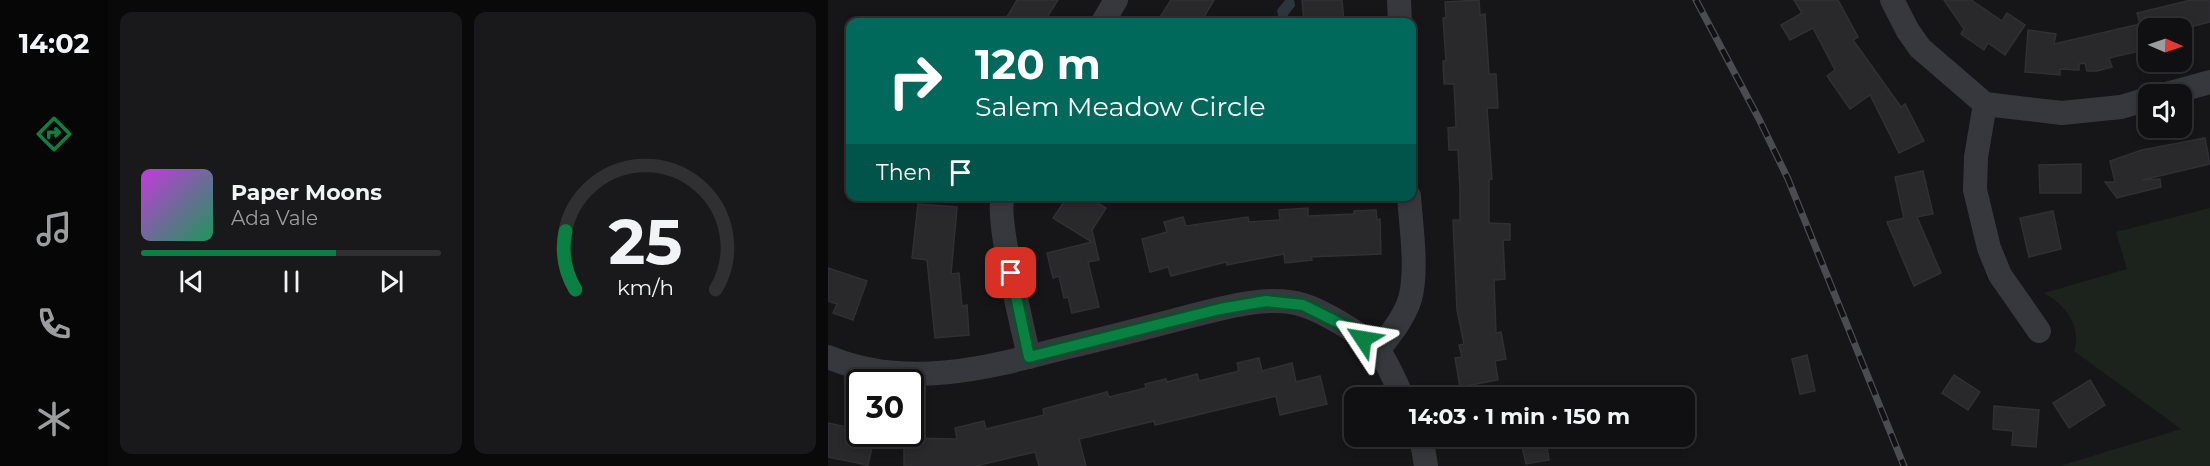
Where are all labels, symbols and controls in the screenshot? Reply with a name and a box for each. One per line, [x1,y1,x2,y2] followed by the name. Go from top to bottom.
[2138,18,2192,72] north arrow
[2138,18,2192,138] map controls
[19,27,89,60] text: 14:02
[975,38,1101,90] text: 120 m
[876,42,954,120] icon: right
[2138,84,2192,138] button: sound
[975,90,1266,123] text: Salem Meadow Circle
[33,113,75,155] icon: directions
[944,156,977,189] icon: arrive
[876,159,932,186] text: Then
[231,179,382,206] text: Paper Moons
[608,204,682,280] text: 25
[231,206,318,230] text: Ada Vale
[33,208,75,250] icon: music
[985,247,1036,298] pin
[994,256,1027,289] icon: arrive
[175,265,208,298] icon: previous
[275,265,308,298] icon: pause
[375,265,408,298] icon: next
[616,274,674,300] text: km/h
[33,303,75,345] icon: phone
[1331,307,1395,371] position arrow
[846,369,924,447] speed limit sign: 30
[33,398,75,440] icon: climate
[1409,403,1630,430] text: 14:03 · 1 min · 150 m

